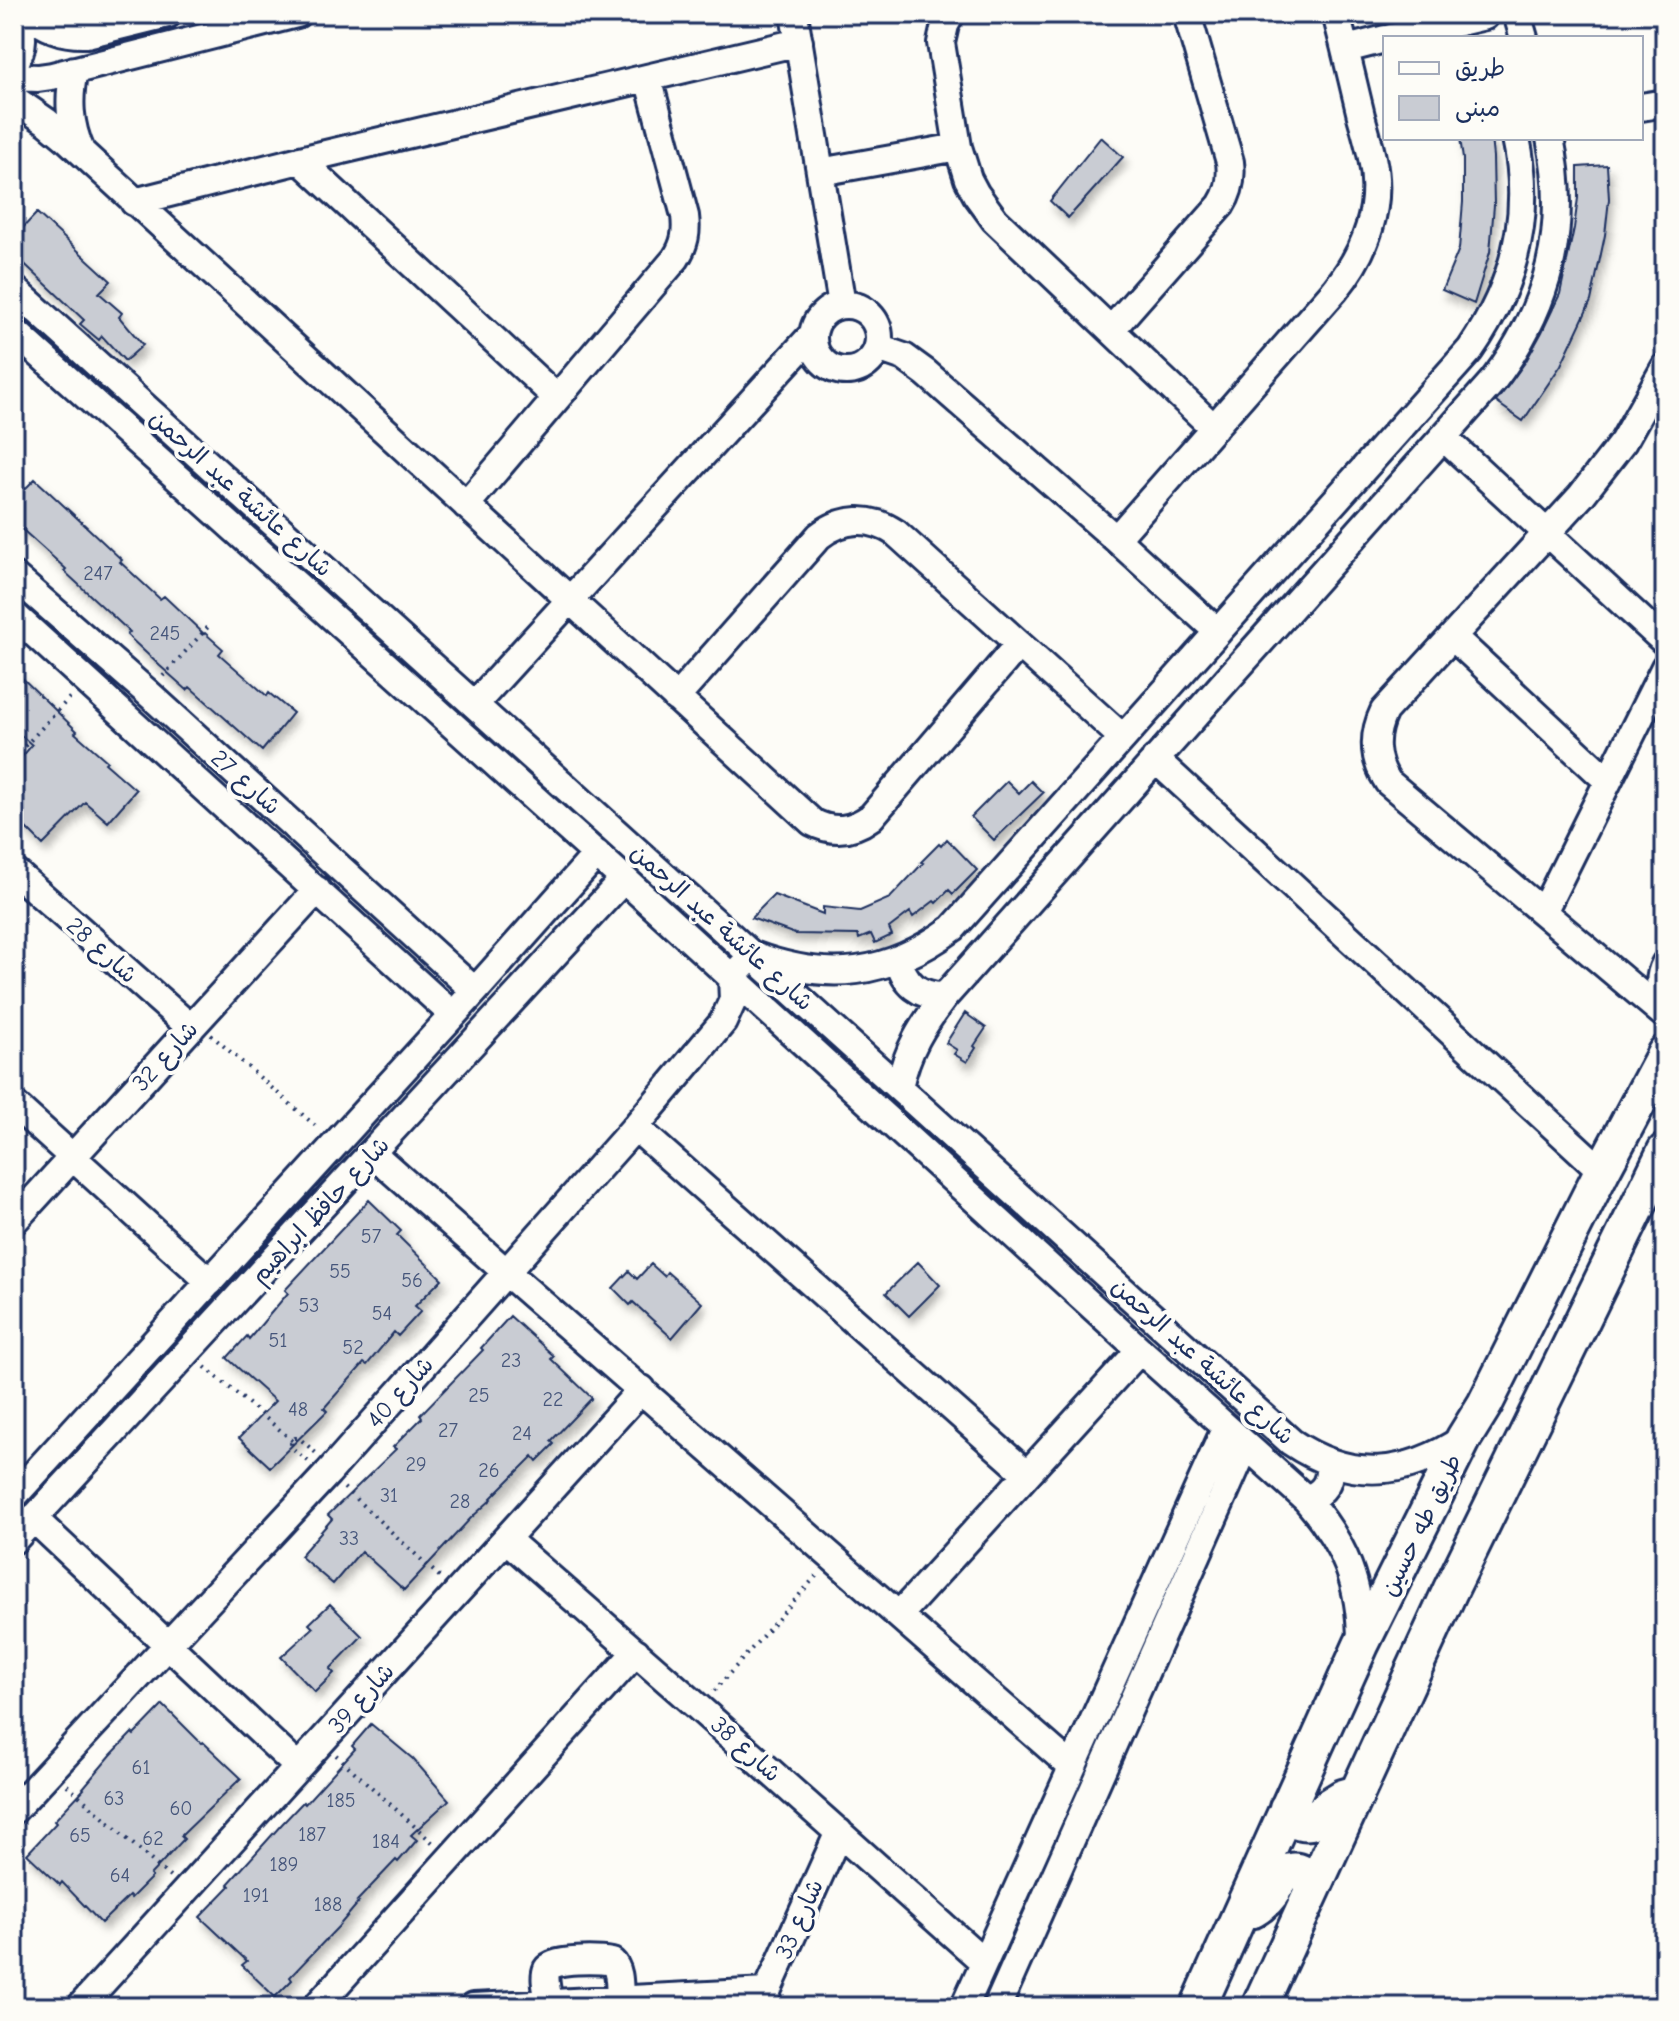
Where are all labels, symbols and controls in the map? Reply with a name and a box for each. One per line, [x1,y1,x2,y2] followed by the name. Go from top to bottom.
[1383,36,1643,140] legend
[1455,54,1505,82] text: طريق
[1455,94,1500,123] text: مبنى
[142,404,338,585] street label: شارع عائشة عبد الرحمن
[83,562,113,585] house number: 247
[150,622,180,645] house number: 245
[203,744,287,823] street label: شارع 27
[623,838,819,1019] street label: شارع عائشة عبد الرحمن
[59,911,143,991] street label: شارع 28
[126,1015,206,1099] street label: شارع 32
[245,1131,398,1292] street label: شارع حافظ ابراهيم
[361,1225,382,1248] house number: 57
[329,1260,351,1283] house number: 55
[401,1269,423,1292] house number: 56
[1104,1272,1300,1453] street label: شارع عائشة عبد الرحمن
[299,1294,319,1317] house number: 53
[372,1302,392,1325] house number: 54
[269,1329,287,1352] house number: 51
[342,1336,364,1359] house number: 52
[501,1349,521,1372] house number: 23
[361,1351,441,1435] street label: شارع 40
[468,1384,490,1407] house number: 25
[543,1388,563,1411] house number: 22
[288,1398,308,1421] house number: 48
[438,1419,458,1442] house number: 27
[512,1422,532,1445] house number: 24
[1375,1449,1467,1601] street label: طريق طه حسين
[405,1453,427,1476] house number: 29
[478,1459,500,1482] house number: 26
[380,1484,398,1507] house number: 31
[450,1490,470,1513] house number: 28
[339,1527,359,1550] house number: 33
[322,1657,402,1741] street label: شارع 39
[703,1710,787,1790] street label: شارع 38
[132,1756,150,1779] house number: 61
[104,1787,124,1810] house number: 63
[326,1789,356,1812] house number: 185
[169,1797,193,1820] house number: 60
[298,1823,326,1846] house number: 187
[69,1824,91,1847] house number: 65
[142,1827,164,1850] house number: 62
[372,1830,400,1853] house number: 184
[270,1853,298,1876] house number: 189
[110,1864,130,1887] house number: 64
[769,1875,832,1964] street label: شارع 33
[243,1884,269,1907] house number: 191
[314,1893,342,1916] house number: 188

